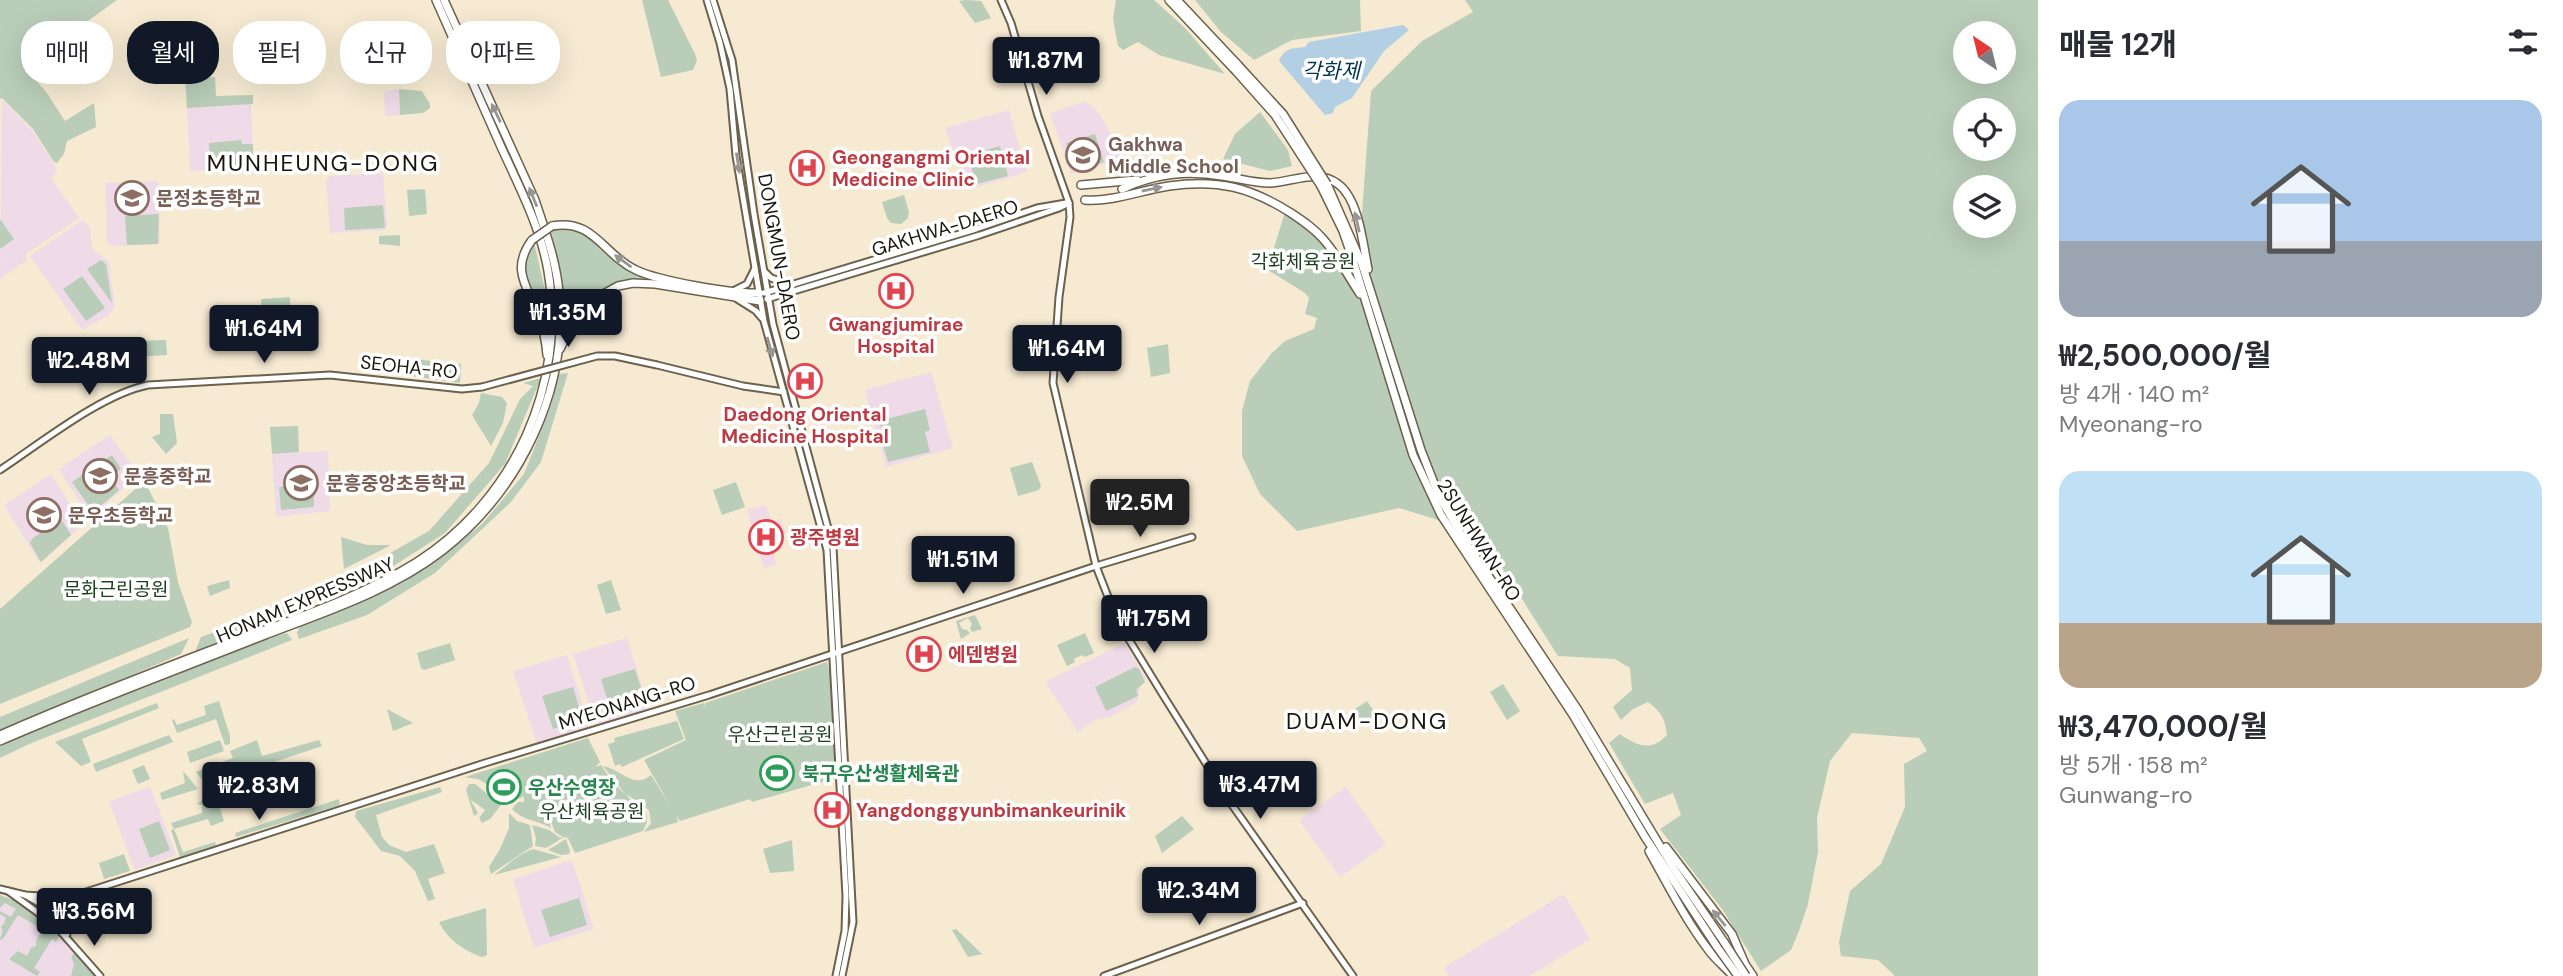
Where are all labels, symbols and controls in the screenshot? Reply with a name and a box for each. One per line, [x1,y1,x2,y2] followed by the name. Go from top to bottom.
[21,21,113,84] chip: 매매
[127,21,219,84] chip: 월세
[233,21,326,84] chip: 필터
[340,21,432,84] chip: 신규
[446,21,560,84] chip: 아파트
[1953,21,2016,84] north arrow
[1953,21,2016,238] map controls
[2504,23,2542,61] icon: filters
[2059,25,2177,64] text: 매물 12개
[989,38,1103,97] pin: ₩1.87M
[1009,45,1083,75] text: ₩1.87M
[1302,57,1363,85] water label: 각화제
[1953,98,2016,161] button: locate
[490,103,501,123] one-way arrow
[1108,132,1239,179] place label: Gakhwa Middle School
[1064,136,1102,174] school or university icon: Gakhwa Middle School
[832,145,1030,192] place label: Geongangmi Oriental Medicine Clinic
[2238,146,2364,272] icon: home
[207,148,439,178] district label: MUNHEUNG-DONG
[788,149,826,187] hospital icon: Geongangmi Oriental Medicine Clinic
[733,152,744,174] one-way arrow
[752,172,806,342] street label: DONGMUN-DAERO
[1953,175,2016,238] button: layers
[113,179,151,217] school or university icon: 문정초등학교
[1141,183,1163,194] one-way arrow
[156,186,261,211] place label: 문정초등학교
[527,187,538,208] one-way arrow
[869,194,1021,262] street label: GAKHWA-DAERO
[1351,211,1362,233] one-way arrow
[1251,249,1355,274] park label: 각화체육공원
[614,254,632,268] one-way arrow
[877,272,915,310] hospital icon: Gwangjumirae Hospital
[511,290,625,349] pin: ₩1.35M
[530,297,606,327] text: ₩1.35M
[207,306,321,365] pin: ₩1.64M
[829,312,963,359] place label: Gwangjumirae Hospital
[226,313,302,343] text: ₩1.64M
[1010,326,1124,385] pin: ₩1.64M
[1029,333,1105,363] text: ₩1.64M
[765,336,776,358] one-way arrow
[2059,336,2271,375] text: ₩2,500,000/월
[32,338,146,397] pin: ₩2.48M
[48,345,130,375] text: ₩2.48M
[359,349,459,385] street label: SEOHA-RO
[786,362,824,400] hospital icon: Daedong Oriental Medicine Hospital
[2059,379,2209,409] text: 방 4개 · 140 m²
[721,402,889,449] place label: Daedong Oriental Medicine Hospital
[2059,409,2203,439] text: Myeonang-ro
[81,457,119,495] school or university icon: 문흥중학교
[124,464,211,489] place label: 문흥중학교
[282,464,320,502] school or university icon: 문흥중앙초등학교
[326,471,466,496] place label: 문흥중앙초등학교
[1431,474,1527,606] street label: 2SUNHWAN-RO
[1091,480,1189,539] pin: ₩2.5M
[1106,487,1174,517] text: ₩2.5M
[25,496,63,534] school or university icon: 문우초등학교
[68,503,173,528] place label: 문우초등학교
[2238,517,2364,643] icon: home
[747,518,785,556] hospital icon: 광주병원
[790,525,860,550] place label: 광주병원
[906,536,1020,596] pin: ₩1.51M
[928,544,998,574] text: ₩1.51M
[212,551,398,649] street label: HONAM EXPRESSWAY
[64,577,168,602] park label: 문화근린공원
[1097,596,1211,655] pin: ₩1.75M
[1117,603,1191,633] text: ₩1.75M
[905,635,943,673] hospital icon: 에덴병원
[948,642,1018,667] place label: 에덴병원
[555,670,699,736] street label: MYEONANG-RO
[1286,706,1448,736] district label: DUAM-DONG
[2059,707,2268,746] text: ₩3,470,000/월
[728,722,832,747] park label: 우산근린공원
[2059,750,2208,780] text: 방 5개 · 158 m²
[758,754,796,792] sports icon: 북구우산생활체육관
[802,761,960,786] place label: 북구우산생활체육관
[202,762,316,822] pin: ₩2.83M
[1203,762,1317,821] pin: ₩3.47M
[485,768,523,806] sports icon: 우산수영장
[1220,769,1300,799] text: ₩3.47M
[218,770,300,800] text: ₩2.83M
[528,775,615,800] place label: 우산수영장
[2059,780,2193,810] text: Gunwang-ro
[813,791,851,829] hospital icon: Yangdonggyunbimankeurinik
[856,798,1126,823] place label: Yangdonggyunbimankeurinik
[540,799,644,824] park label: 우산체육공원
[1142,867,1256,927] pin: ₩2.34M
[1158,875,1240,905] text: ₩2.34M
[37,888,151,948] pin: ₩3.56M
[53,896,135,926] text: ₩3.56M
[1712,909,1727,926] one-way arrow

